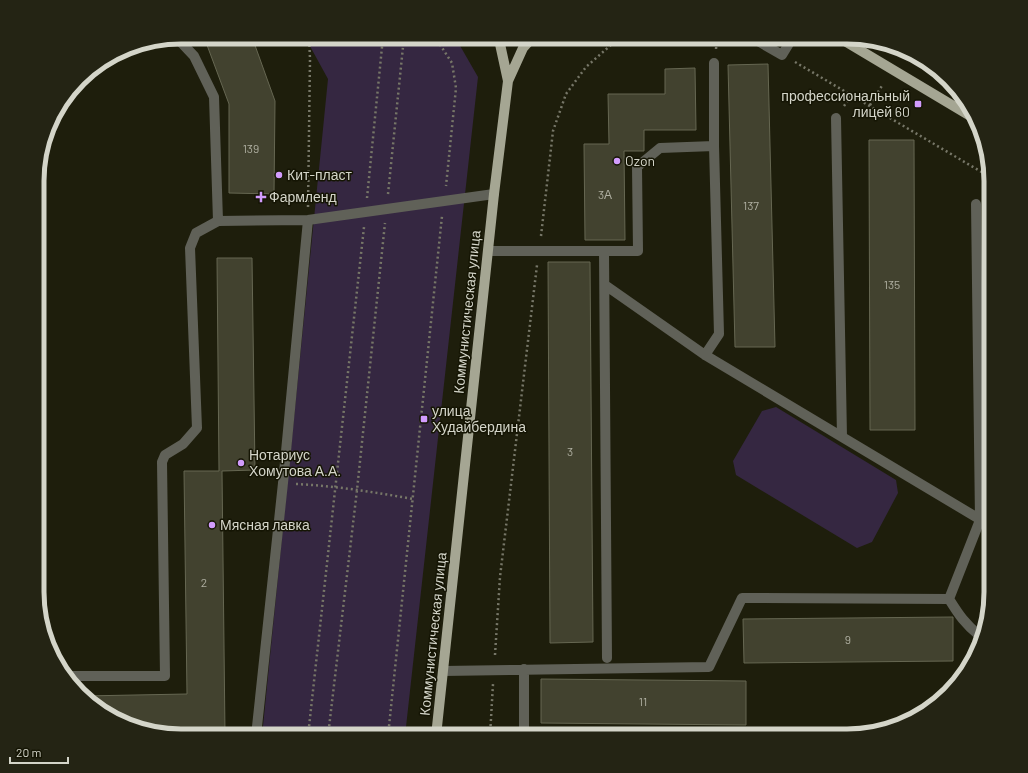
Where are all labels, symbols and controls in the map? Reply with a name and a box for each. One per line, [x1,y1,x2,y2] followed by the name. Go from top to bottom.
[781,87,910,120] place label: профессиональный лицей 60
[913,99,923,109] marker: профессиональный лицей 60
[243,141,259,155] house number: 139
[625,152,655,169] place label: Ozon
[612,156,622,166] marker: Ozon
[287,166,352,183] place label: Кит-пласт
[274,170,284,180] marker: Кит-пласт
[598,187,612,201] house number: 3А
[269,188,337,205] place label: Фармленд
[256,192,266,202] marker: Фармленд
[743,198,759,212] house number: 137
[449,229,484,395] street label: Коммунистическая улица
[884,277,900,291] house number: 135
[432,402,526,435] place label: улица Худайбердина
[419,414,429,424] marker: улица Худайбердина
[567,444,573,458] house number: 3
[249,446,341,479] place label: Нотариус Хомутова А.А.
[236,458,246,468] marker: Нотариус Хомутова А.А.
[220,516,310,533] place label: Мясная лавка
[207,520,217,530] marker: Мясная лавка
[415,551,450,717] street label: Коммунистическая улица
[201,575,207,589] house number: 2
[845,632,851,646] house number: 9
[639,694,647,708] house number: 11
[10,739,68,765] scale bar
[16,745,42,759] text: 20 m

